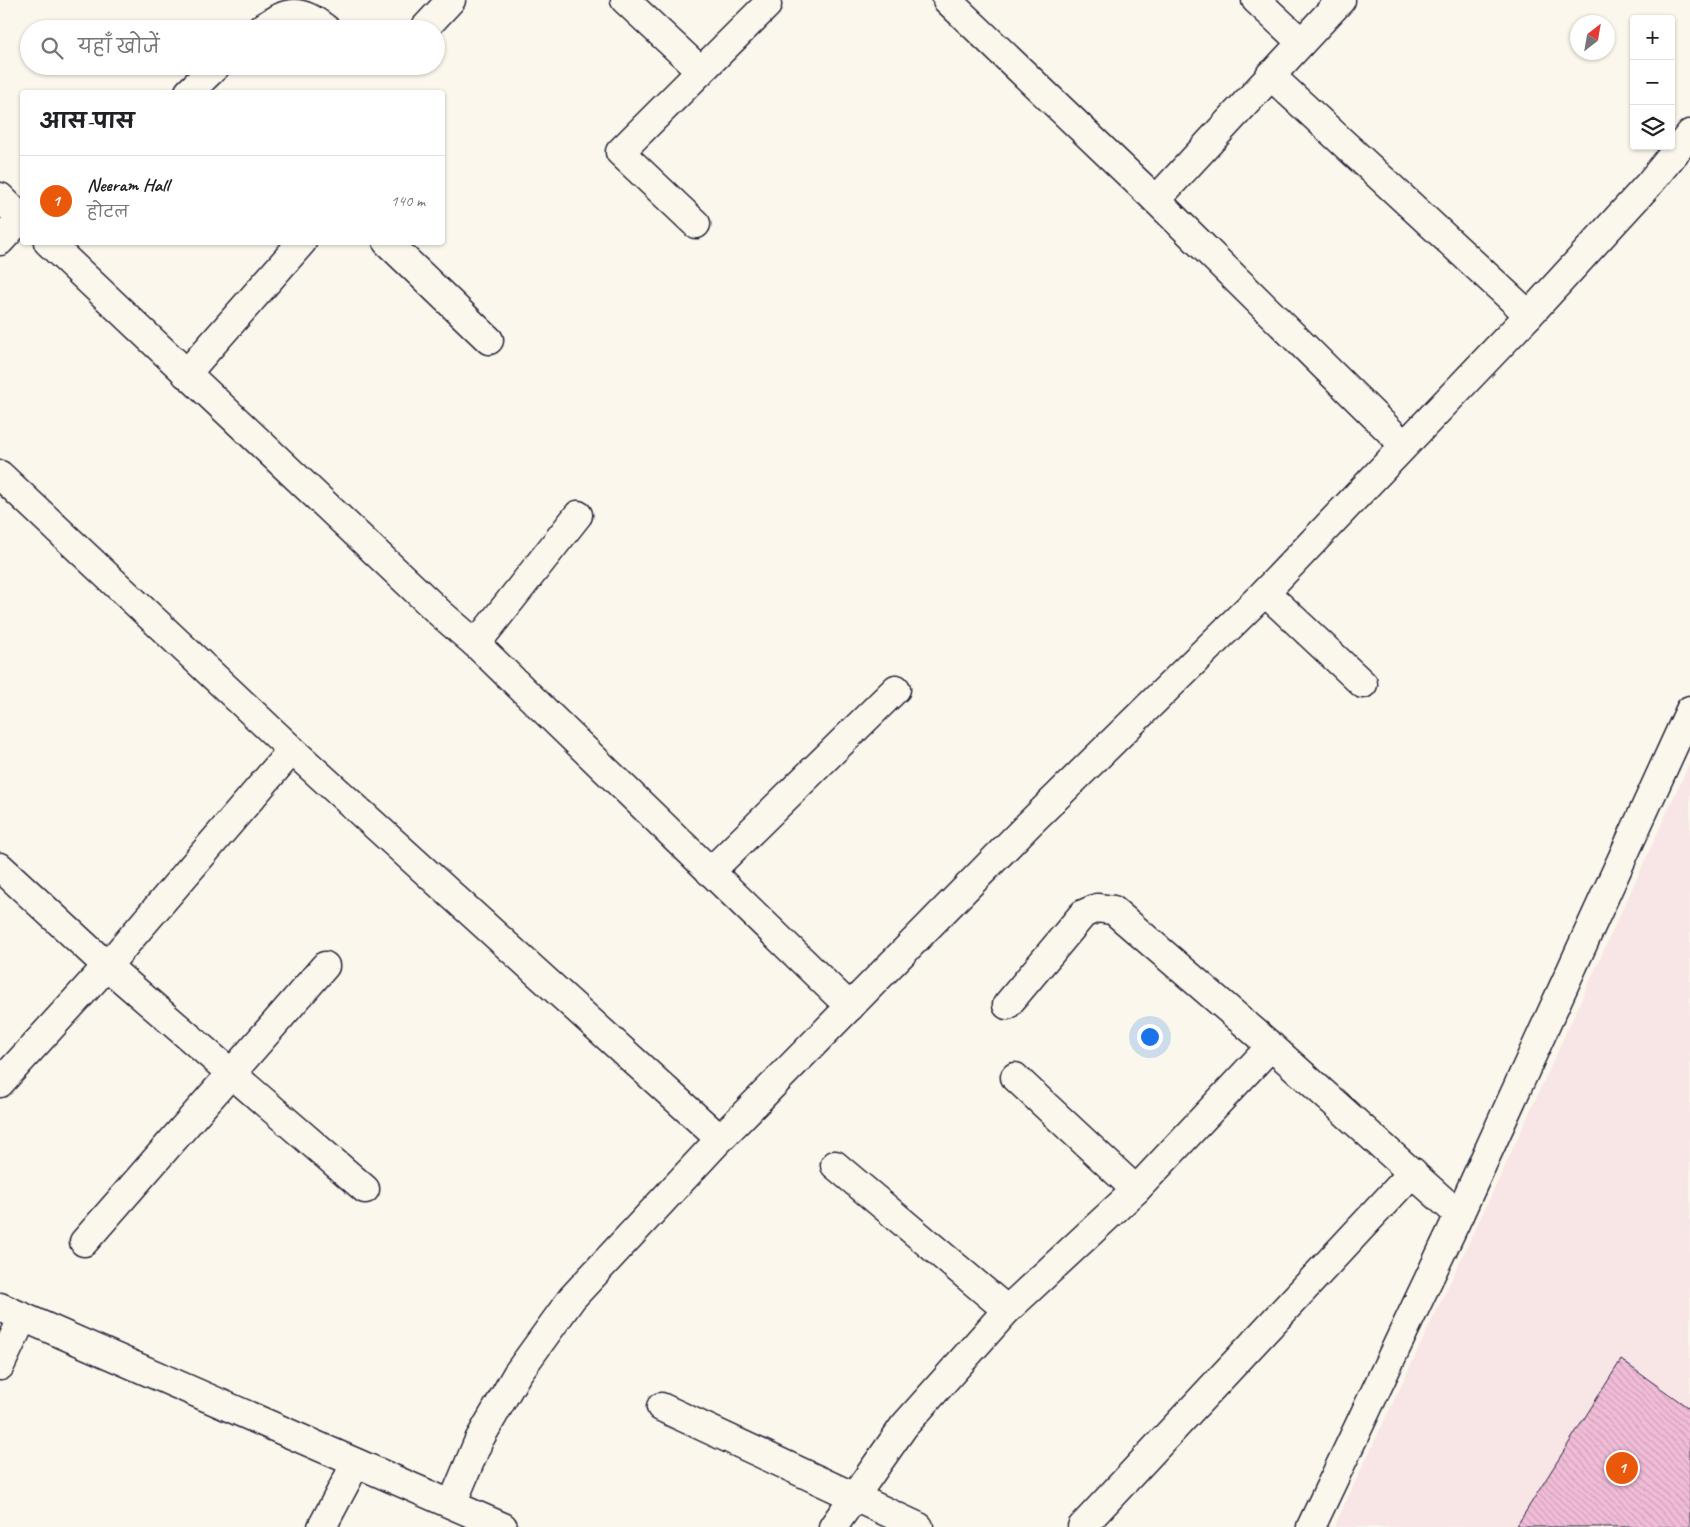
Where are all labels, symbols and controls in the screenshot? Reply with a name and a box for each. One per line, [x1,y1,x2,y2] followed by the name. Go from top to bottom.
[1570,15,1615,60] north arrow
[1630,15,1675,150] map controls
[1630,15,1675,60] button: +
[20,20,445,75] search box
[38,34,66,62] icon: search
[78,35,159,59] text: यहाँ खोजें
[1630,60,1675,105] button: −
[1630,105,1675,150] button: layers
[40,108,134,134] text: आस-पास
[87,173,169,197] text: Neeram Hall
[52,191,60,211] text: 1
[391,191,425,211] text: 140 m
[87,202,129,222] text: होटल
[1137,1024,1163,1050] your location
[1606,1449,1638,1487] pin: 1

